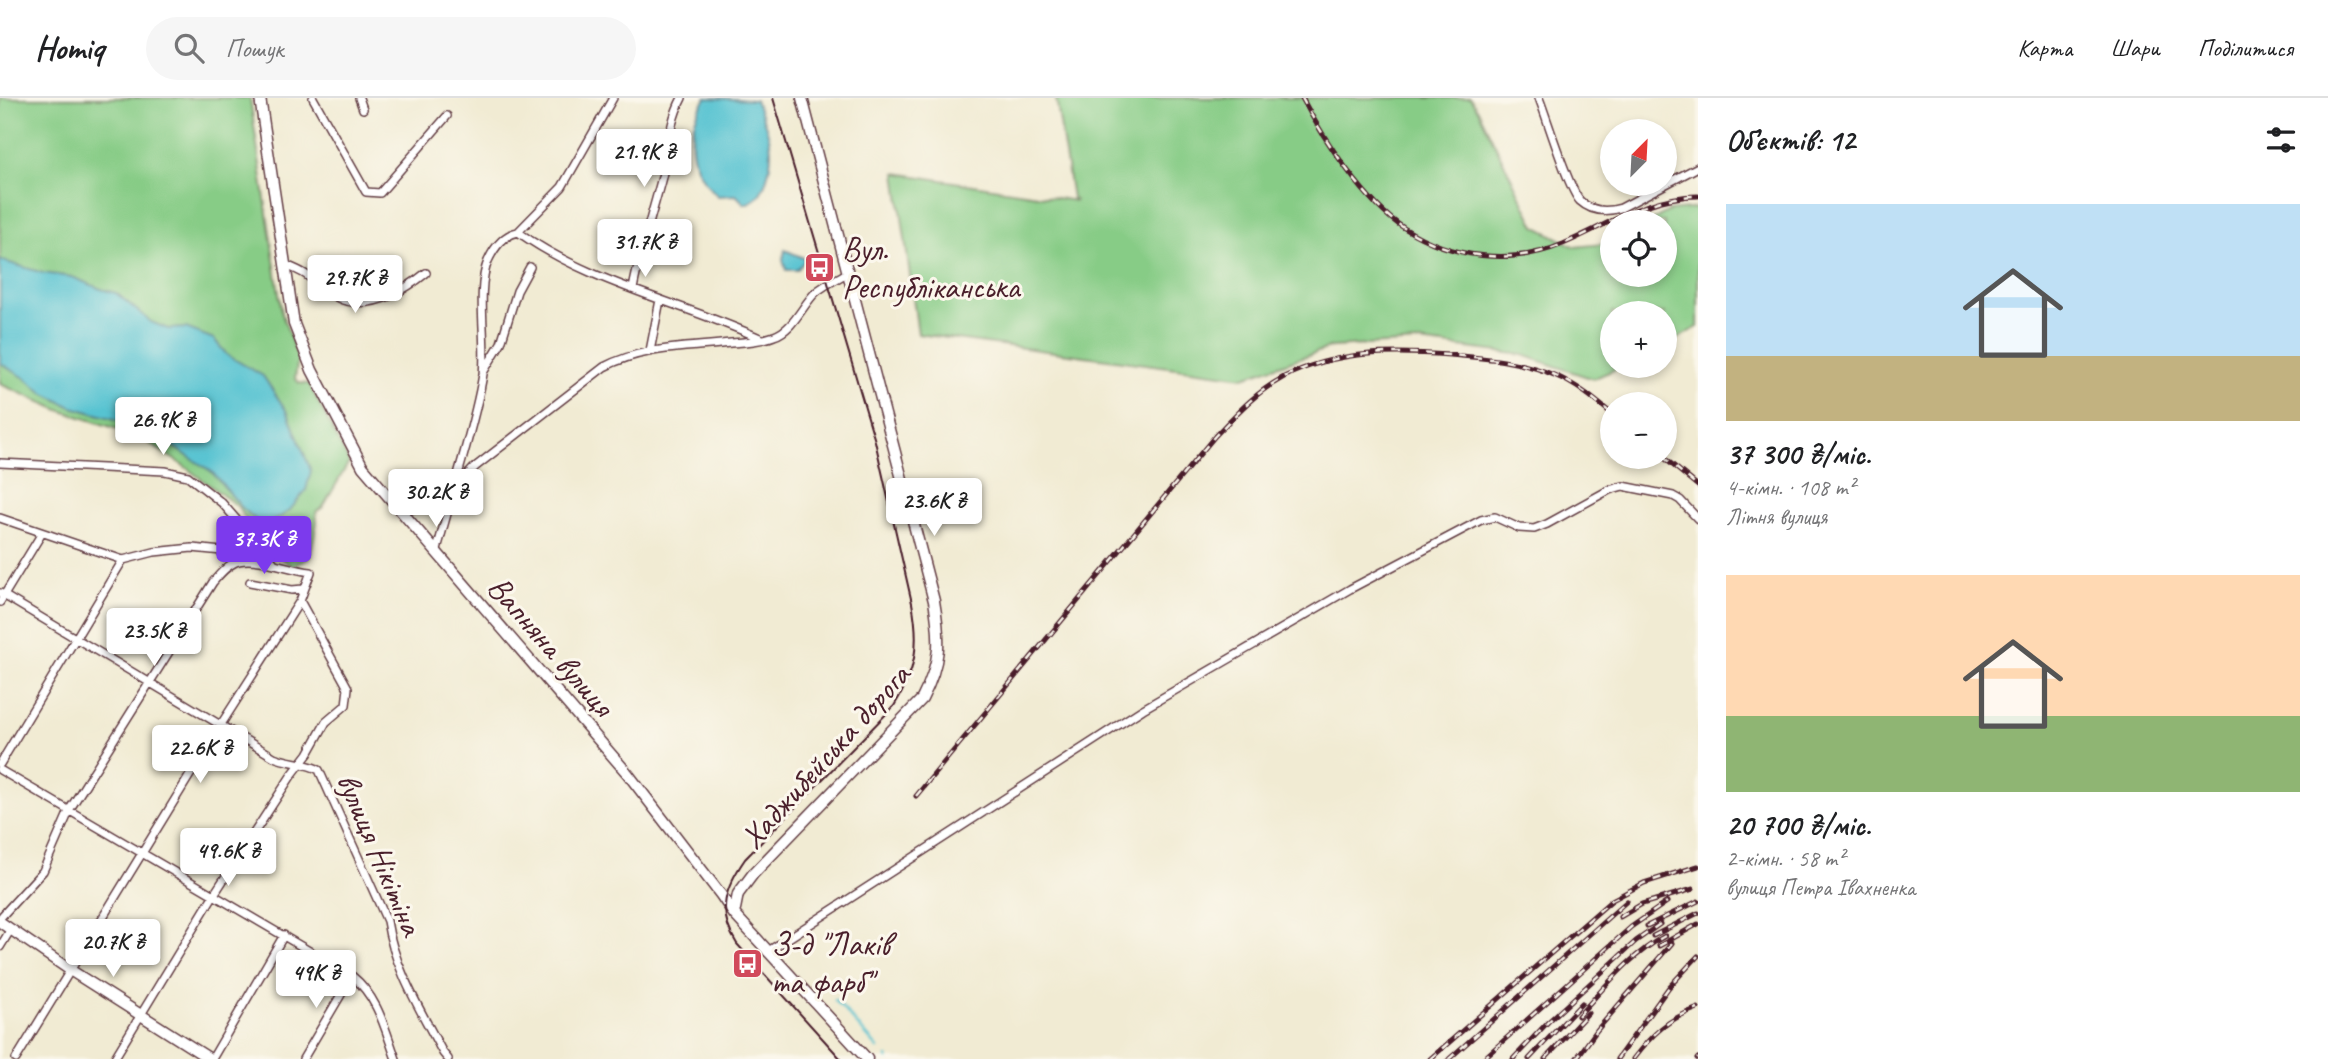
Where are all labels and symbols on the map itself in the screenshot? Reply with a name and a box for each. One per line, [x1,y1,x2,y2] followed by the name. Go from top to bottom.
[1600,119,1676,196] north arrow
[579,130,709,189] pin: 21.9K ₴
[580,220,710,279] pin: 31.7K ₴
[842,228,1021,308] place label: Вул. Республіканська
[802,251,836,285] bus stop icon: Вул. Республіканська
[290,256,420,315] pin: 29.7K ₴
[98,398,228,457] pin: 26.9K ₴
[371,470,501,529] pin: 30.2K ₴
[869,478,999,538] pin: 23.6K ₴
[199,517,329,576] pin: 37.3K ₴
[478,567,625,727] street label: Вапняна вулиця
[89,608,219,668] pin: 23.5K ₴
[731,653,921,857] street label: Хаджибейська дорога
[135,726,265,785] pin: 22.6K ₴
[327,766,434,944] street label: вулиця Нікітіна
[163,828,293,888] pin: 49.6K ₴
[48,920,178,979] pin: 20.7K ₴
[771,923,898,1003] place label: З-д "Лаків та фарб"
[731,946,765,980] bus stop icon: З-д "Лаків та фарб"
[267,950,365,1010] pin: 49K ₴

